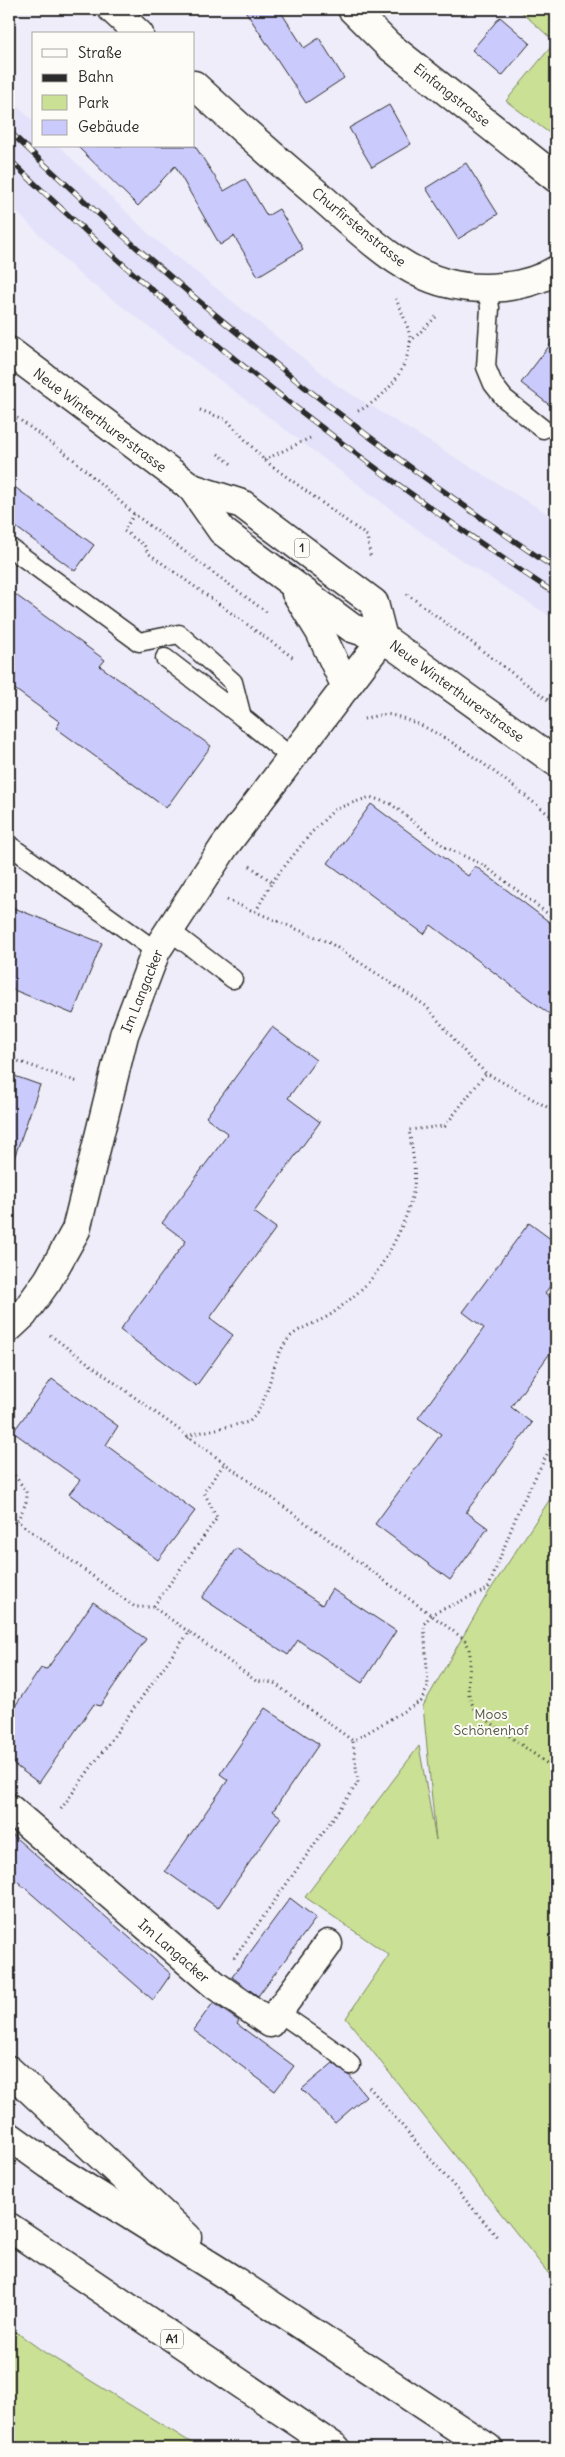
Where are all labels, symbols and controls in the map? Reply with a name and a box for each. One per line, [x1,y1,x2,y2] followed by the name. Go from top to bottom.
[32,32,195,148] legend
[78,43,122,62] text: Straße
[410,59,494,131] street label: Einfangstrasse
[78,67,114,86] text: Bahn
[78,93,109,112] text: Park
[78,117,139,136] text: Gebäude
[308,183,410,271] street label: Churfirstenstrasse
[30,364,170,476] street label: Neue Winterthurerstrasse
[294,538,310,558] road number: 1
[386,636,528,746] street label: Neue Winterthurerstrasse
[117,946,167,1035] street label: Im Langacker
[453,1705,529,1739] park label: Moos Schönenhof
[135,1915,213,1987] street label: Im Langacker
[161,2330,183,2348] road number: A1

